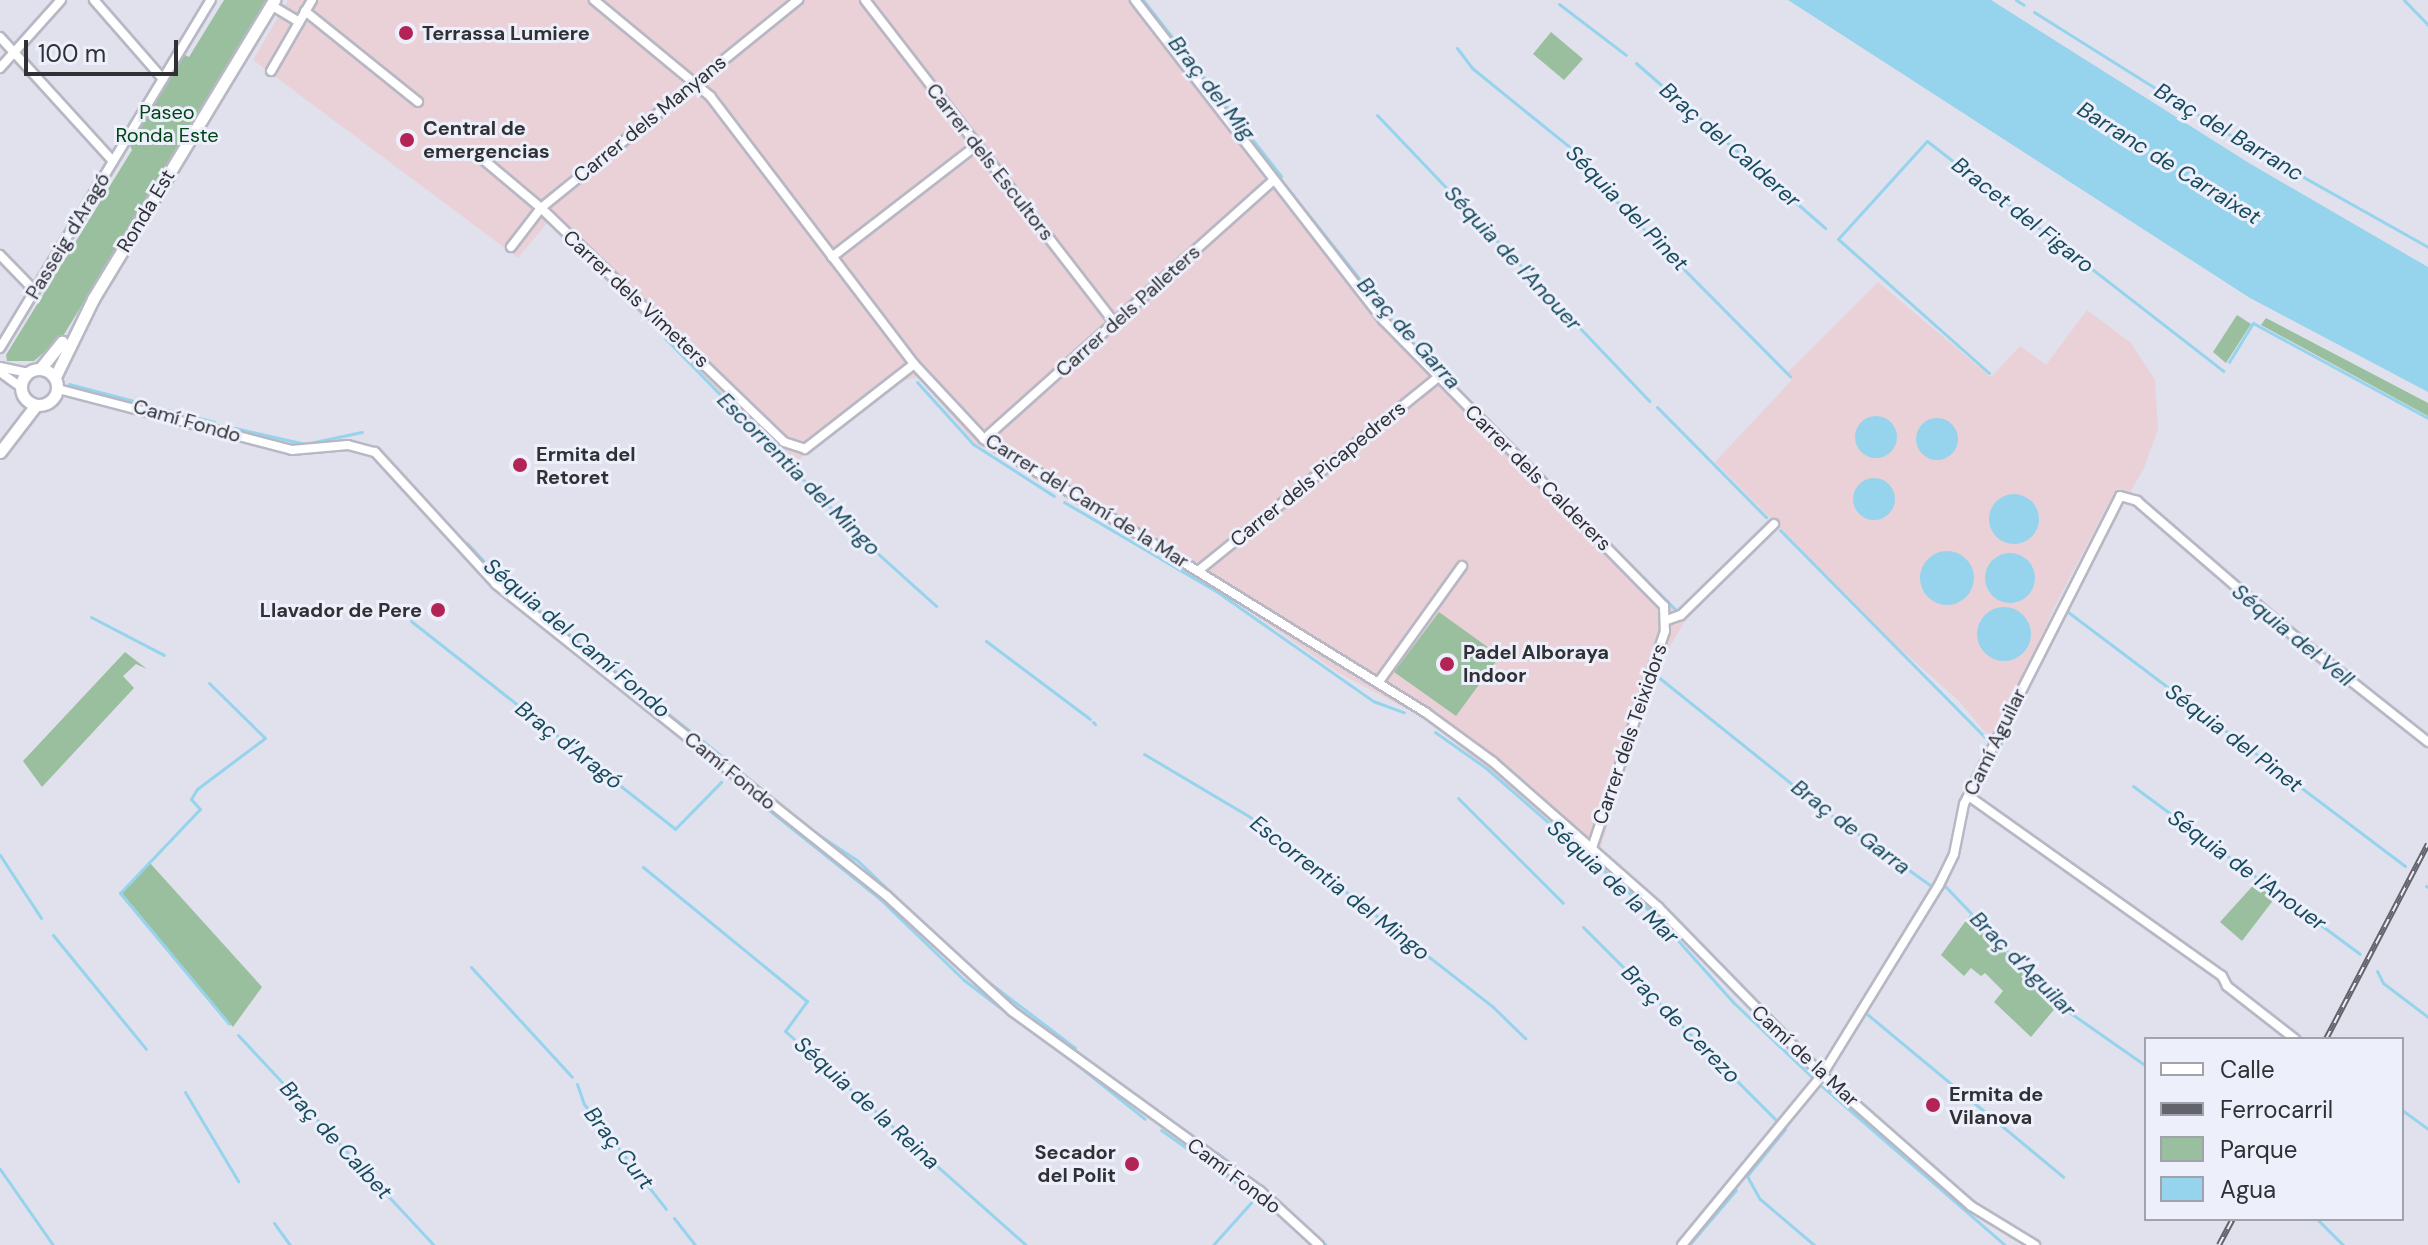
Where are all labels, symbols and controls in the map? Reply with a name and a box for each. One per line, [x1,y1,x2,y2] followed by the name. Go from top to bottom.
[422,21,590,45] place label: Terrassa Lumiere
[28,24,182,74] scale bar
[397,24,415,42] marker: Terrassa Lumiere
[1163,30,1261,146] water label: Braç del Mig
[38,38,106,69] text: 100 m
[569,50,731,188] street label: Carrer dels Manyans
[1654,77,1806,213] water label: Braç del Calderer
[2150,77,2308,187] water label: Braç del Barranc
[921,79,1059,245] street label: Carrer dels Escultors
[2073,96,2265,230] water label: Barranc de Carraixet
[115,100,219,147] park label: Paseo Ronda Este
[423,116,550,163] place label: Central de emergencias
[398,131,416,149] marker: Central de emergencias
[1560,140,1694,276] water label: Séquia del Pinet
[1947,151,2099,279] water label: Bracet del Figaro
[112,165,180,257] street label: Ronda Est
[21,168,115,304] street label: Passeig d'Aragó
[1439,180,1587,336] water label: Séquia de l'Anouer
[558,225,714,373] street label: Carrer dels Vimeters
[1051,240,1205,382] street label: Carrer dels Palleters
[1352,271,1466,395] water label: Braç de Garra
[712,387,886,561] water label: Escorrentia del Mingo
[130,394,244,448] street label: Camí Fondo
[1226,396,1410,552] street label: Carrer dels Picapedrers
[1460,400,1616,556] street label: Carrer dels Calderers
[981,429,1193,573] street label: Carrer del Camí de la Mar
[536,442,636,489] place label: Ermita del Retoret
[511,456,529,474] marker: Ermita del Retoret
[479,552,675,724] water label: Séquia del Camí Fondo
[2227,578,2359,692] water label: Séquia del Vell
[260,598,422,622] place label: Llavador de Pere
[429,601,447,619] marker: Llavador de Pere
[1463,640,1609,687] place label: Padel Alboraya Indoor
[1588,640,1672,828] street label: Carrer dels Teixidors
[1438,655,1456,673] marker: Padel Alboraya Indoor
[2160,678,2308,798] water label: Séquia del Pinet
[1959,684,2031,800] street label: Camí Aguilar
[510,695,628,795] water label: Braç d'Aragó
[679,727,781,815] street label: Camí Fondo
[1786,774,1916,880] water label: Braç de Garra
[2163,804,2331,936] water label: Séquia de l'Anouer
[1245,810,1435,966] water label: Escorrentia del Mingo
[1542,814,1684,950] water label: Séquia de la Mar
[1965,906,2081,1022] water label: Braç d'Aguilar
[1616,959,1746,1089] water label: Braç de Cerezo
[1746,1000,1864,1112] street label: Camí de la Mar
[789,1031,945,1175] water label: Séquia de la Reina
[2144,1037,2404,1221] legend
[2220,1054,2275,1085] text: Calle
[274,1075,398,1205] water label: Braç de Calbet
[1949,1082,2043,1129] place label: Ermita de Vilanova
[2220,1094,2333,1125] text: Ferrocarril
[1924,1096,1942,1114] marker: Ermita de Vilanova
[579,1101,659,1195] water label: Braç Curt
[1183,1133,1285,1219] street label: Camí Fondo
[2220,1134,2297,1165] text: Parque
[1035,1140,1116,1187] place label: Secador del Polit
[1123,1155,1141,1173] marker: Secador del Polit
[2220,1174,2276,1205] text: Agua

